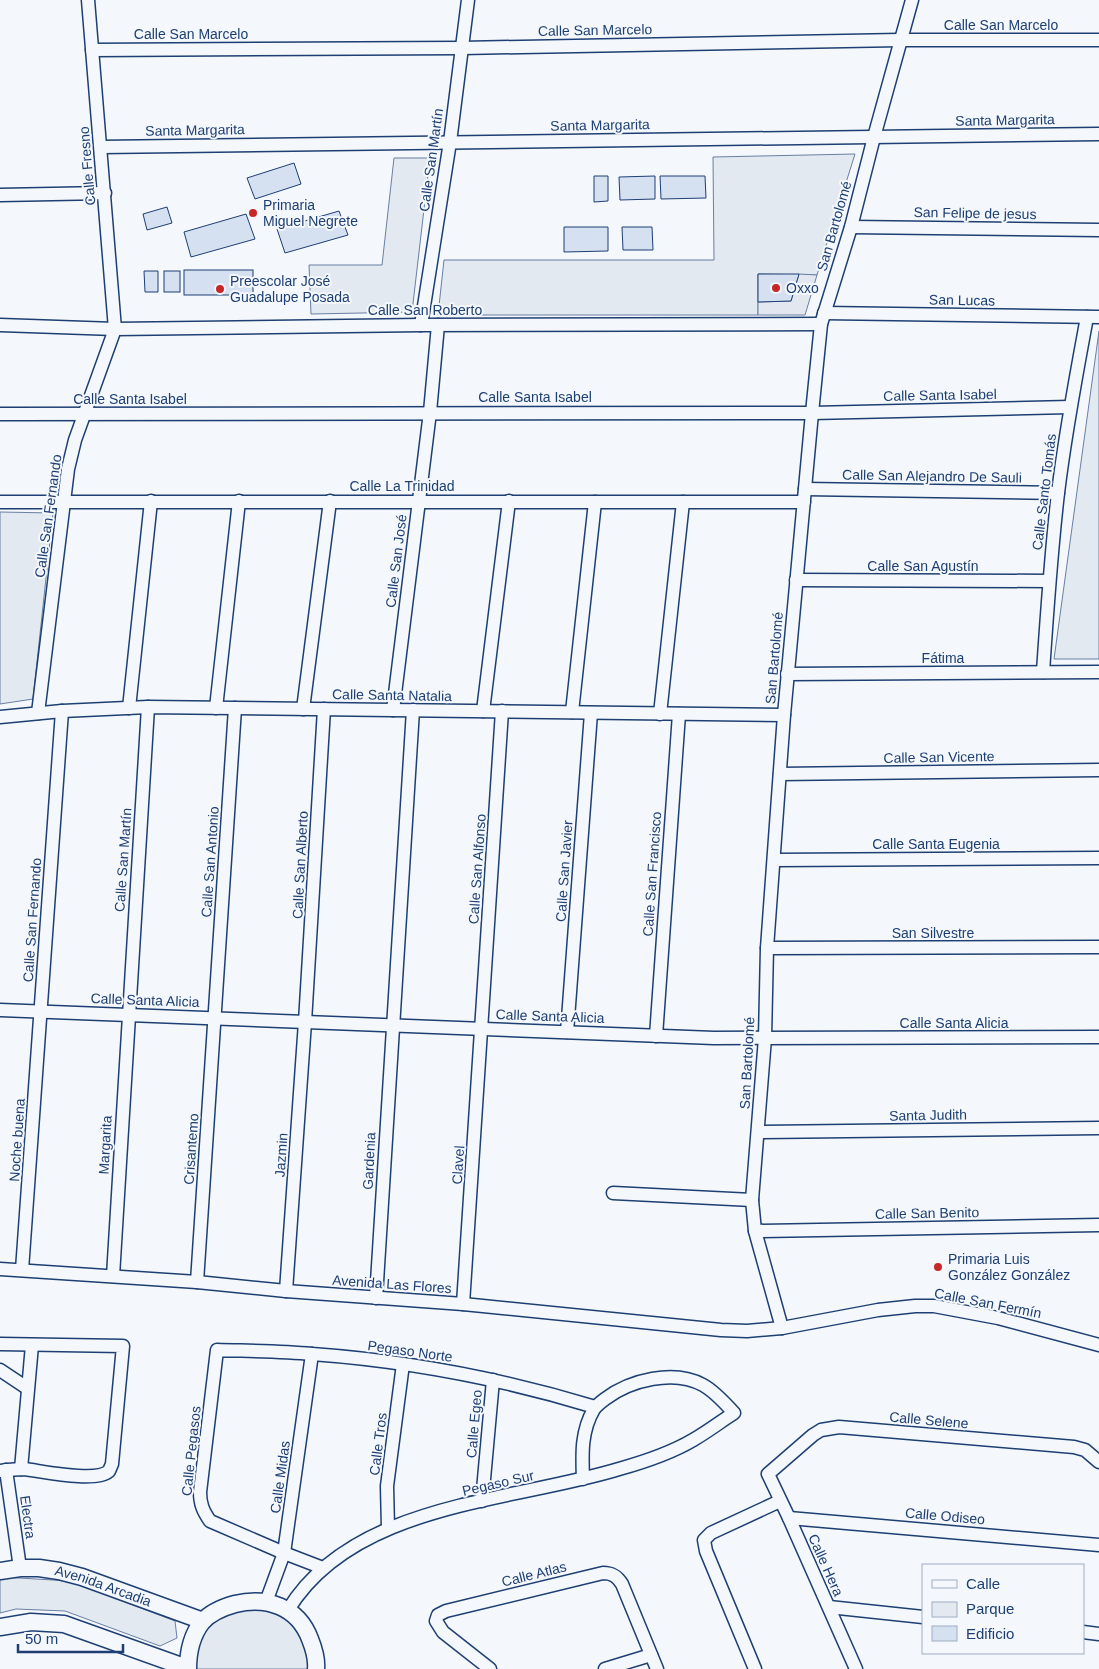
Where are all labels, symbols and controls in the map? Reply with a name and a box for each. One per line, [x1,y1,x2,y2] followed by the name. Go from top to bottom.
[944,17,1058,33] street label: Calle San Marcelo
[538,21,653,39] street label: Calle San Marcelo
[134,26,248,42] street label: Calle San Marcelo
[416,107,446,213] street label: Calle San Martín
[955,111,1055,129] street label: Santa Margarita
[550,116,650,134] street label: Santa Margarita
[145,121,245,139] street label: Santa Margarita
[76,126,98,206] street label: Calle Fresno
[814,179,855,273] street label: San Bartolomé
[263,197,358,229] place label: Primaria Miguel Negrete
[913,204,1037,222] street label: San Felipe de jesus
[247,207,259,219] marker: Primaria Miguel Negrete
[230,273,350,305] place label: Preescolar José Guadalupe Posada
[786,280,819,296] place label: Oxxo
[770,282,782,294] marker: Oxxo
[214,283,226,295] marker: Preescolar José Guadalupe Posada
[929,291,995,309] street label: San Lucas
[368,302,482,318] street label: Calle San Roberto
[883,386,997,404] street label: Calle Santa Isabel
[478,389,592,405] street label: Calle Santa Isabel
[73,391,187,407] street label: Calle Santa Isabel
[1029,433,1059,551] street label: Calle Santo Tomás
[31,453,65,579] street label: Calle San Fernando
[842,466,1022,486] street label: Calle San Alejandro De Sauli
[349,478,455,494] street label: Calle La Trinidad
[382,513,410,609] street label: Calle San José
[867,558,979,574] street label: Calle San Agustín
[762,611,786,705] street label: San Bartolomé
[922,650,965,666] street label: Fátima
[332,686,452,704] street label: Calle Santa Natalia
[883,748,995,766] street label: Calle San Vicente
[198,806,222,918] street label: Calle San Antonio
[111,807,135,913] street label: Calle San Martín
[289,810,311,919] street label: Calle San Alberto
[640,811,664,937] street label: Calle San Francisco
[465,813,489,925] street label: Calle San Alfonso
[552,819,576,922] street label: Calle San Javier
[872,836,1000,852] street label: Calle Santa Eugenia
[20,857,44,983] street label: Calle San Fernando
[892,925,974,941] street label: San Silvestre
[90,990,200,1010] street label: Calle Santa Alicia
[495,1006,605,1026] street label: Calle Santa Alicia
[900,1015,1009,1031] street label: Calle Santa Alicia
[737,1016,757,1110] street label: San Bartolomé
[6,1098,28,1182] street label: Noche buena
[889,1106,967,1124] street label: Santa Judith
[181,1113,201,1185] street label: Crisantemo
[95,1115,115,1175] street label: Margarita
[271,1132,291,1178] street label: Jazmin
[360,1132,379,1190] street label: Gardenia
[449,1145,467,1185] street label: Clavel
[875,1204,979,1222] street label: Calle San Benito
[948,1251,1070,1283] place label: Primaria Luis González González
[932,1261,944,1273] marker: Primaria Luis González González
[332,1272,452,1296] street label: Avenida Las Flores
[933,1285,1043,1321] street label: Calle San Fermín
[366,1337,454,1365] street label: Pegaso Norte
[463,1389,485,1459] street label: Calle Egeo
[178,1405,204,1497] street label: Calle Pegasos
[889,1409,969,1431] street label: Calle Selene
[366,1412,390,1476] street label: Calle Tros
[267,1440,293,1514] street label: Calle Midas
[461,1467,536,1499] street label: Pegaso Sur
[17,1494,39,1540] street label: Electra
[904,1505,986,1527] street label: Calle Odiseo
[805,1532,847,1599] street label: Calle Hera
[500,1558,568,1590] street label: Calle Atlas
[53,1562,154,1610] street label: Avenida Arcadia
[922,1564,1084,1654] legend
[966,1575,1000,1592] text: Calle
[966,1600,1014,1617] text: Parque
[18,1622,122,1654] scale bar
[966,1625,1014,1642] text: Edificio
[25,1630,58,1647] text: 50 m

